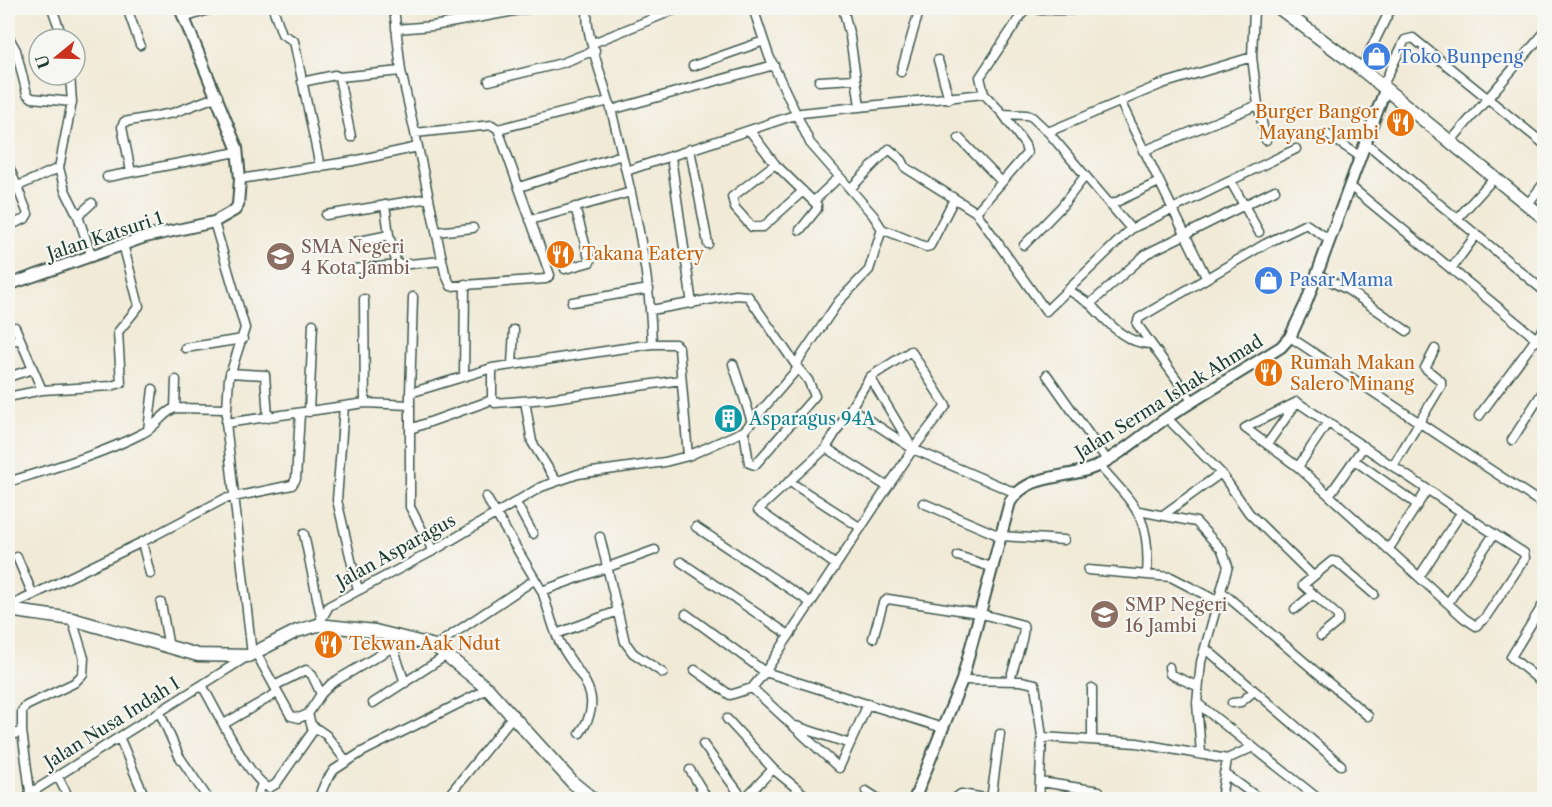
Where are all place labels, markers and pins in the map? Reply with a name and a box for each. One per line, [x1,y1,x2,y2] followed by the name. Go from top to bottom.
[1361,41,1393,73] shop icon: Toko Bunpeng
[1398,46,1524,68] place label: Toko Bunpeng
[1255,101,1380,144] place label: Burger Bangor Mayang Jambi
[1384,106,1416,138] restaurant icon: Burger Bangor Mayang Jambi
[301,236,410,279] place label: SMA Negeri 4 Kota Jambi
[545,238,577,270] restaurant icon: Takana Eatery
[264,241,296,273] school or university icon: SMA Negeri 4 Kota Jambi
[582,243,705,265] place label: Takana Eatery
[1252,264,1284,296] shop icon: Pasar Mama
[1289,269,1394,291] place label: Pasar Mama
[1290,352,1415,395] place label: Rumah Makan Salero Minang
[1253,357,1285,389] restaurant icon: Rumah Makan Salero Minang
[712,403,744,435] building icon: Asparagus 94A
[748,408,876,430] place label: Asparagus 94A
[1125,594,1228,637] place label: SMP Negeri 16 Jambi
[1088,599,1120,631] school or university icon: SMP Negeri 16 Jambi
[312,628,344,660] restaurant icon: Tekwan Aak Ndut
[349,633,501,655] place label: Tekwan Aak Ndut

